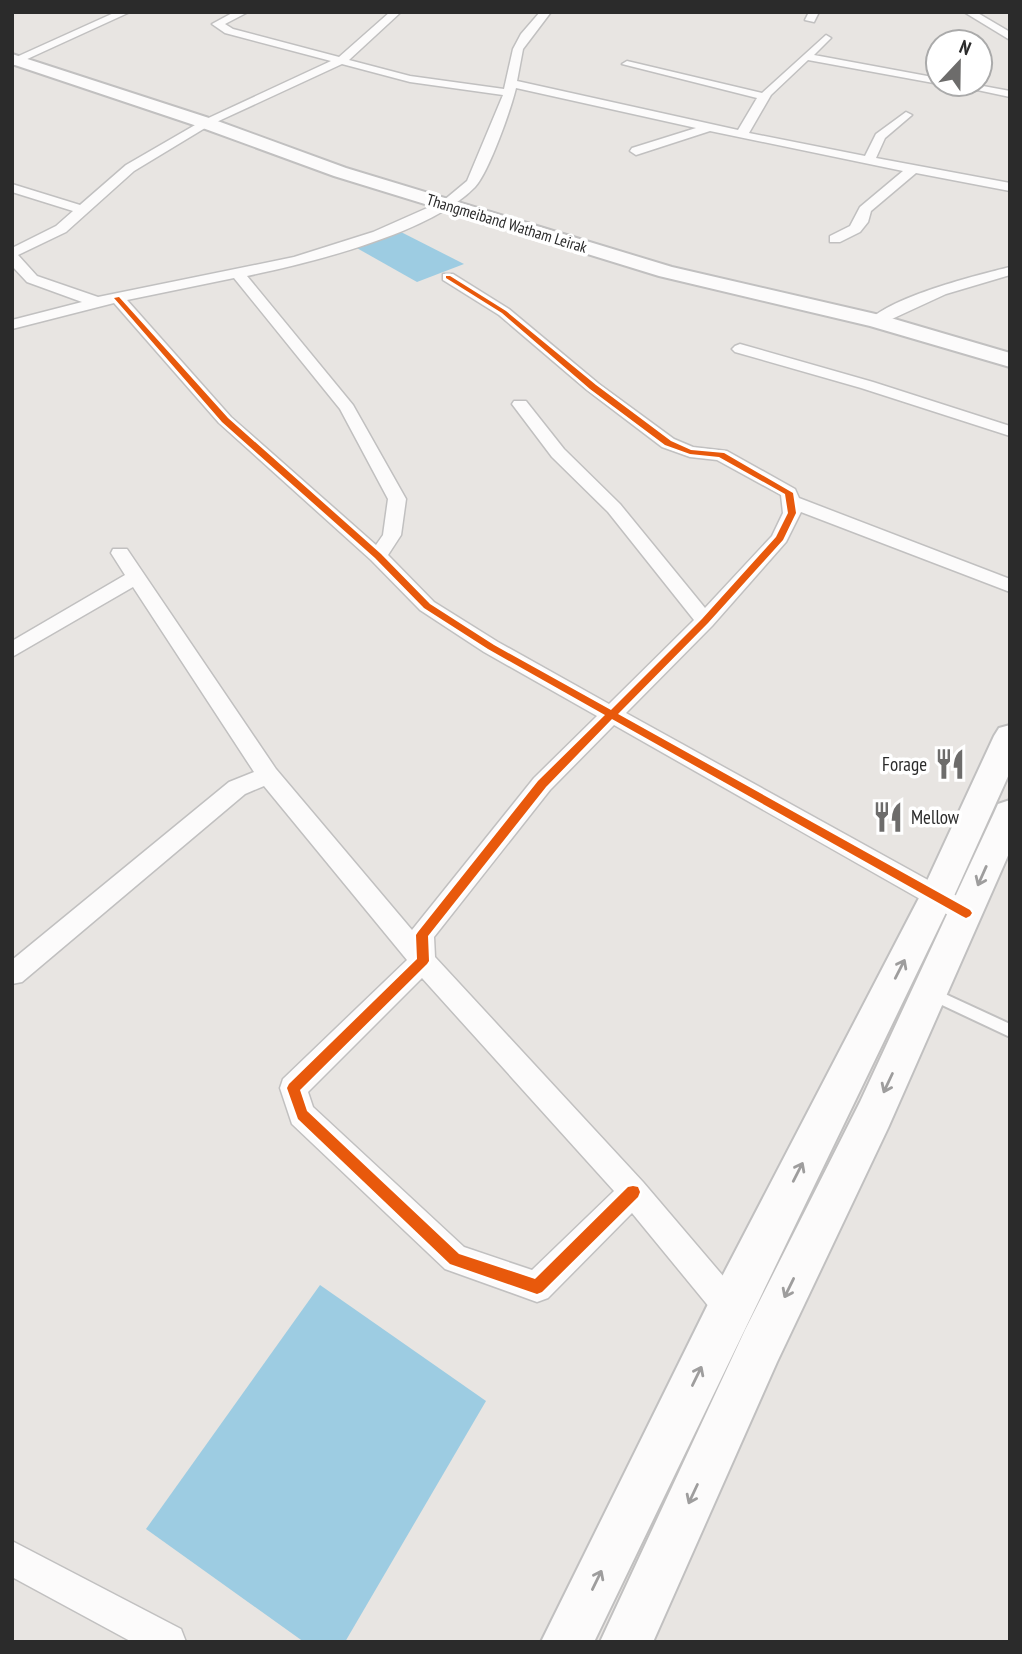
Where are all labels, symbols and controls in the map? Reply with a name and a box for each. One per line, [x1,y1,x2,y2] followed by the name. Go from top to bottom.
[924,28,994,98] north arrow
[956,34,975,60] text: N
[424,189,590,257] street label: Thangmeiband Watham Leirak
[933,747,967,781] restaurant icon: Forage
[882,752,927,776] place label: Forage
[871,800,905,834] restaurant icon: Mellow
[911,805,960,829] place label: Mellow
[975,865,988,886] one-way arrow
[894,959,908,980] one-way arrow
[881,1072,894,1093] one-way arrow
[792,1162,806,1183] one-way arrow
[782,1277,796,1298] one-way arrow
[691,1366,704,1387] one-way arrow
[686,1483,699,1504] one-way arrow
[591,1570,605,1591] one-way arrow

